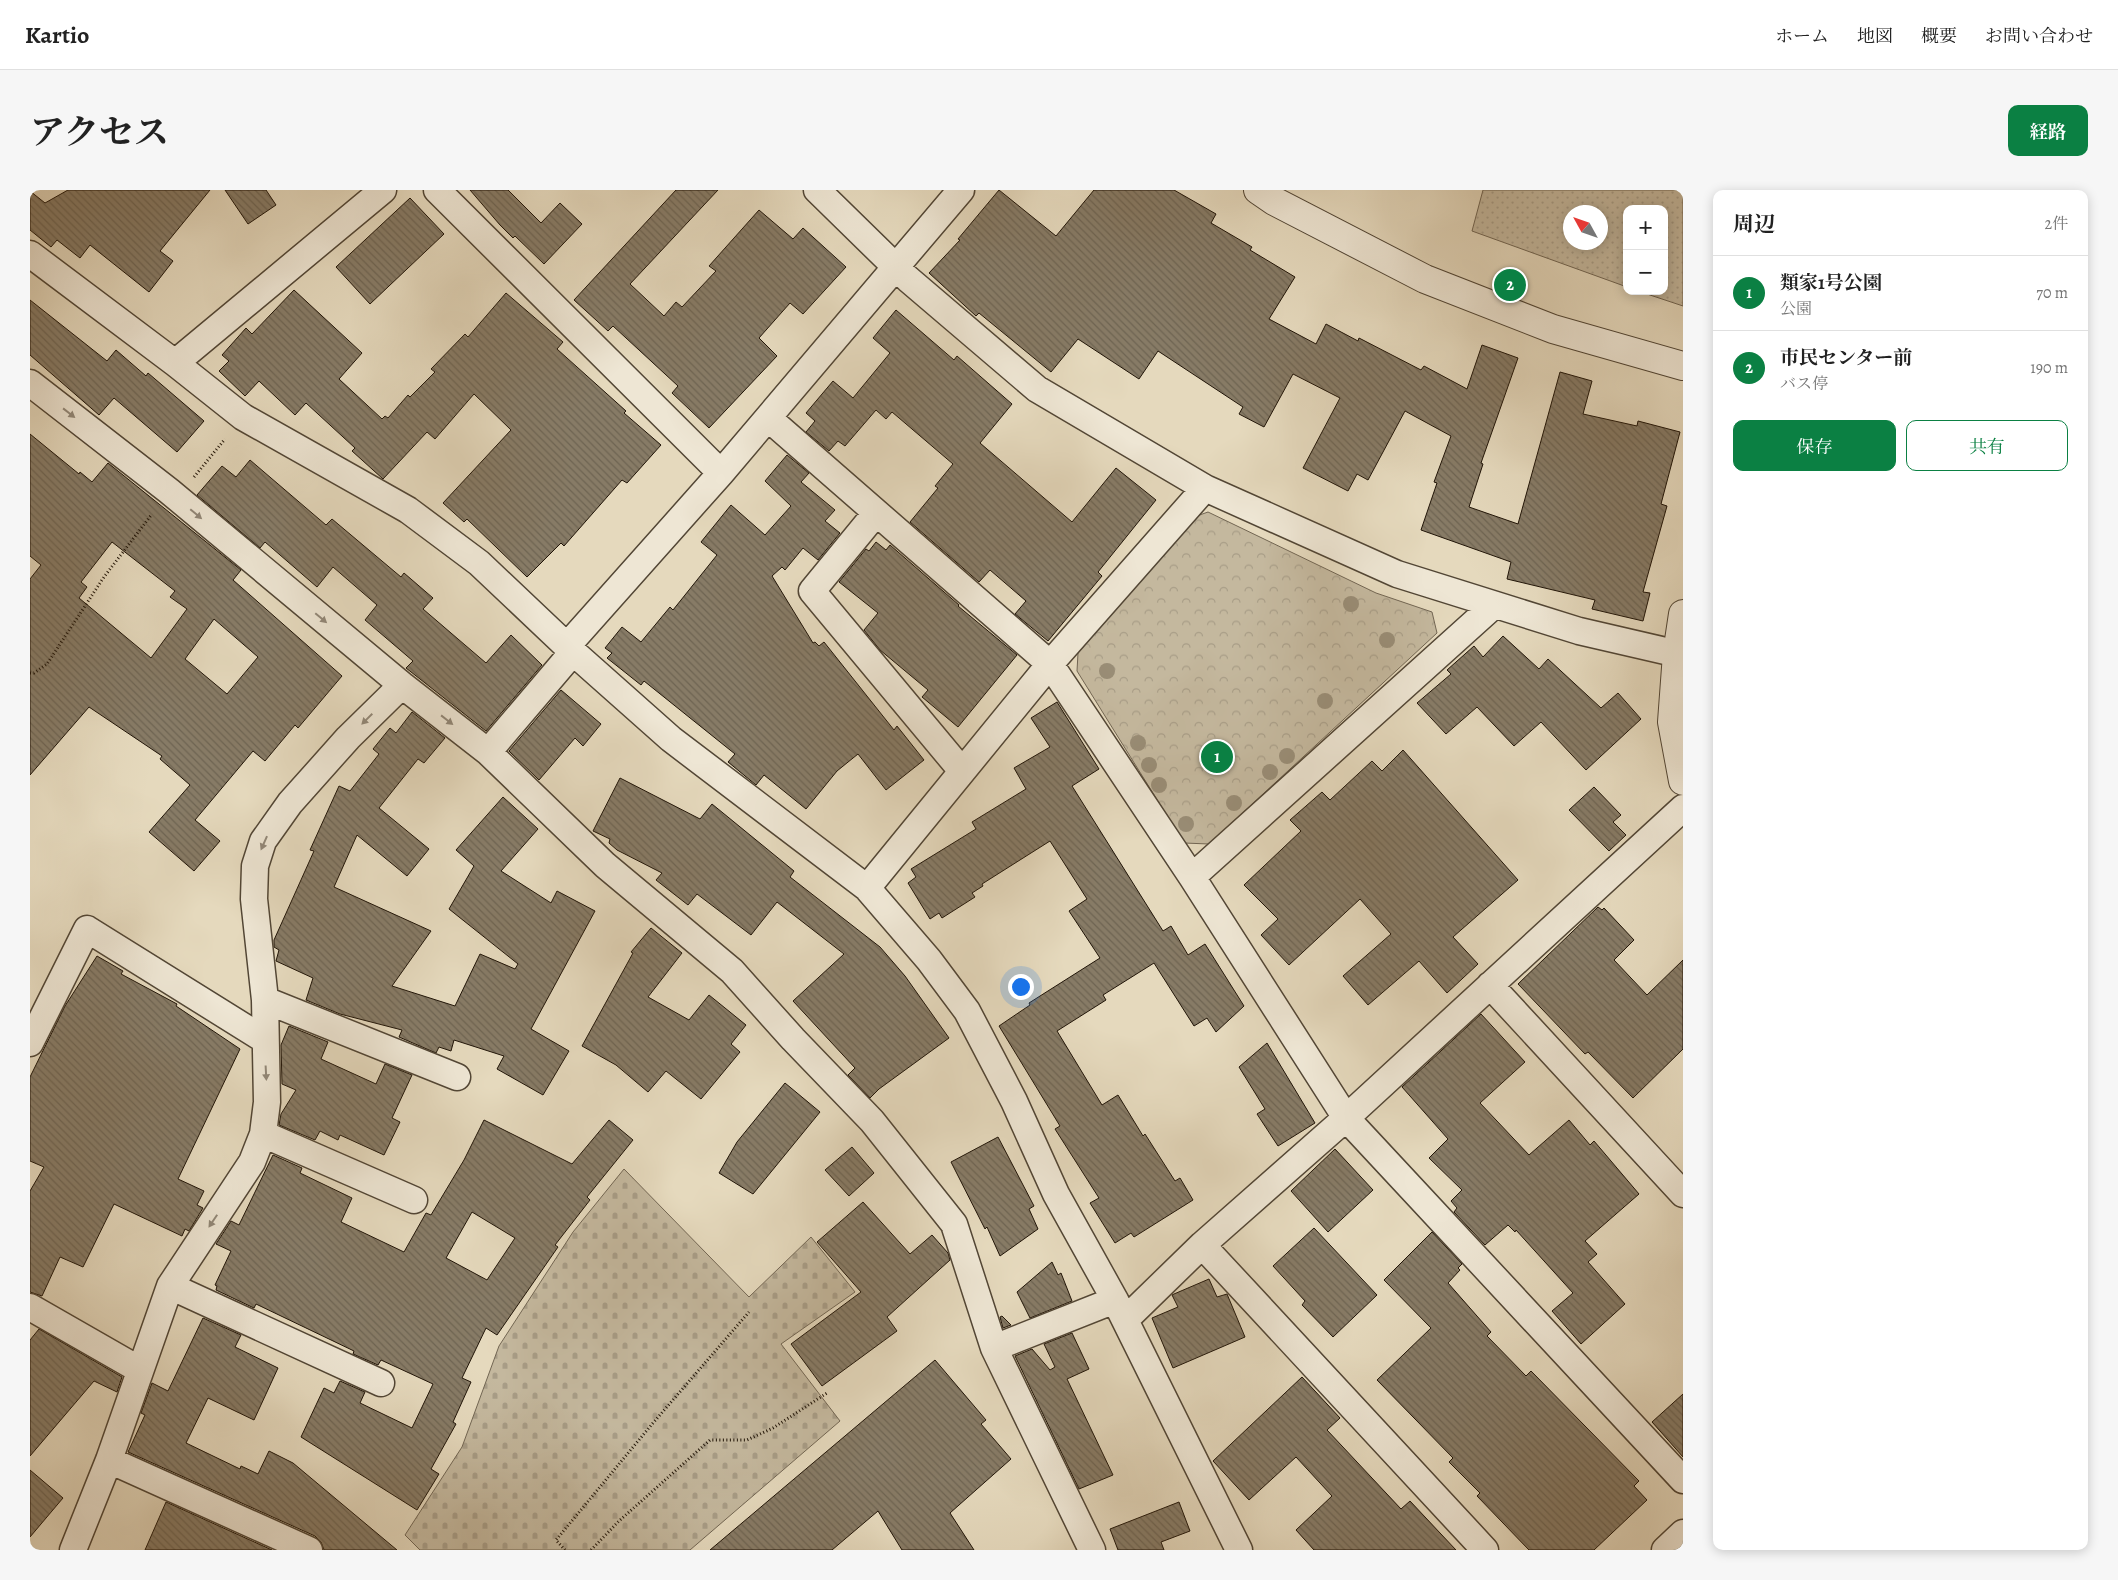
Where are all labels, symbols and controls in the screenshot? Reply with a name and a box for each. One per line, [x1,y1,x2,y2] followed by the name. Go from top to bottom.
[25,19,89,51] text: Kartio
[1775,24,1829,48] text: ホーム
[1857,24,1893,48] text: 地図
[1921,24,1957,48] text: 概要
[1985,24,2093,48] text: お問い合わせ
[2008,105,2088,156] button: 経路
[30,108,169,156] text: アクセス
[1563,205,1608,250] north arrow
[1623,205,1668,295] map controls
[1623,205,1668,250] button: +
[1733,210,1775,238] text: 周辺
[2044,213,2068,235] text: 2件
[1623,250,1668,295] button: −
[1494,266,1526,304] pin: 2
[1780,270,1882,296] text: 類家1号公園
[1746,282,1752,304] text: 1
[2036,282,2068,304] text: 70 m
[1780,298,1812,320] text: 公園
[1780,345,1912,371] text: 市民センター前
[1745,357,1753,379] text: 2
[2030,357,2068,379] text: 190 m
[1780,373,1828,395] text: バス停
[62,408,75,419] one-way arrow
[1733,420,1896,471] button: 保存
[1906,420,2068,471] button: 共有
[189,508,202,519] one-way arrow
[315,612,328,623] one-way arrow
[361,713,373,725] one-way arrow
[440,715,454,725] one-way arrow
[1201,738,1233,776] pin: 1
[259,836,267,850] one-way arrow
[1008,974,1034,1000] your location
[262,1066,270,1082] one-way arrow
[208,1215,217,1228] one-way arrow

